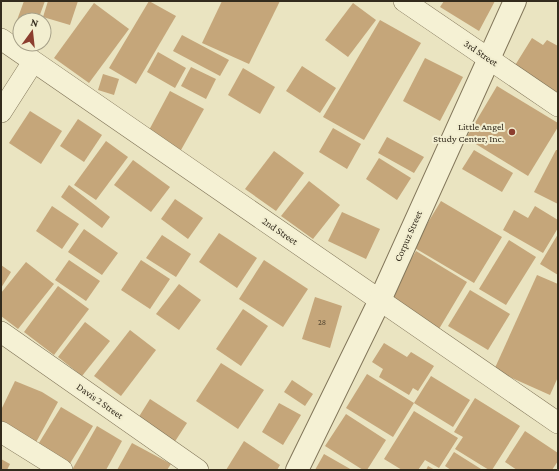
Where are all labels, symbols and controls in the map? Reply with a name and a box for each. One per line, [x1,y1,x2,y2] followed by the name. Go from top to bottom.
[12,12,52,52] north arrow
[29,16,40,29] text: N
[462,38,501,69] street label: 3rd Street
[433,121,504,144] place label: Little Angel Study Center, Inc.
[507,127,517,137] marker: Little Angel Study Center, Inc.
[392,208,424,263] street label: Corpuz Street
[260,215,301,247] street label: 2nd Street
[318,318,326,327] house number: 28
[75,381,126,421] street label: Davis 2 Street

